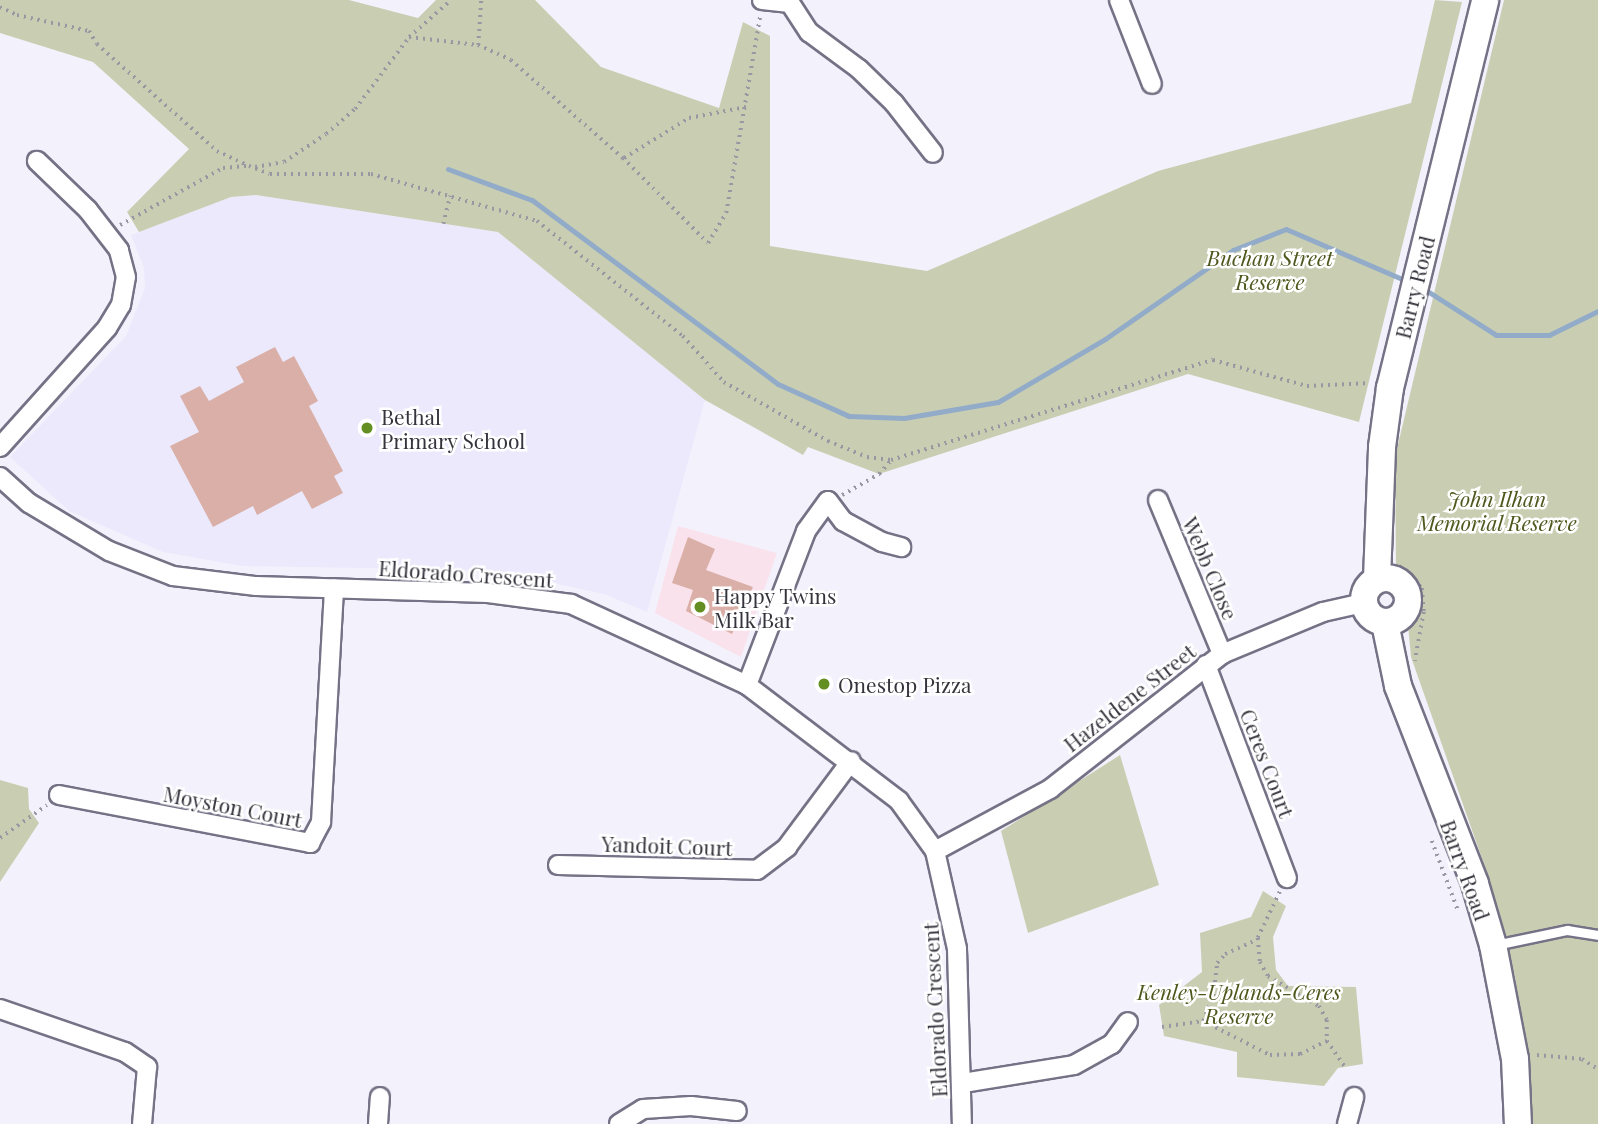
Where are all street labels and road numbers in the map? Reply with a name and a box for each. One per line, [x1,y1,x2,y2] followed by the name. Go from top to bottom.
[1389,233,1439,341] street label: Barry Road
[1178,513,1244,623] street label: Webb Close
[378,554,554,592] street label: Eldorado Crescent
[1058,638,1200,756] street label: Hazeldene Street
[1236,705,1300,821] street label: Ceres Court
[162,780,304,832] street label: Moyston Court
[1436,816,1496,924] street label: Barry Road
[601,830,733,860] street label: Yandoit Court
[917,922,951,1098] street label: Eldorado Crescent

